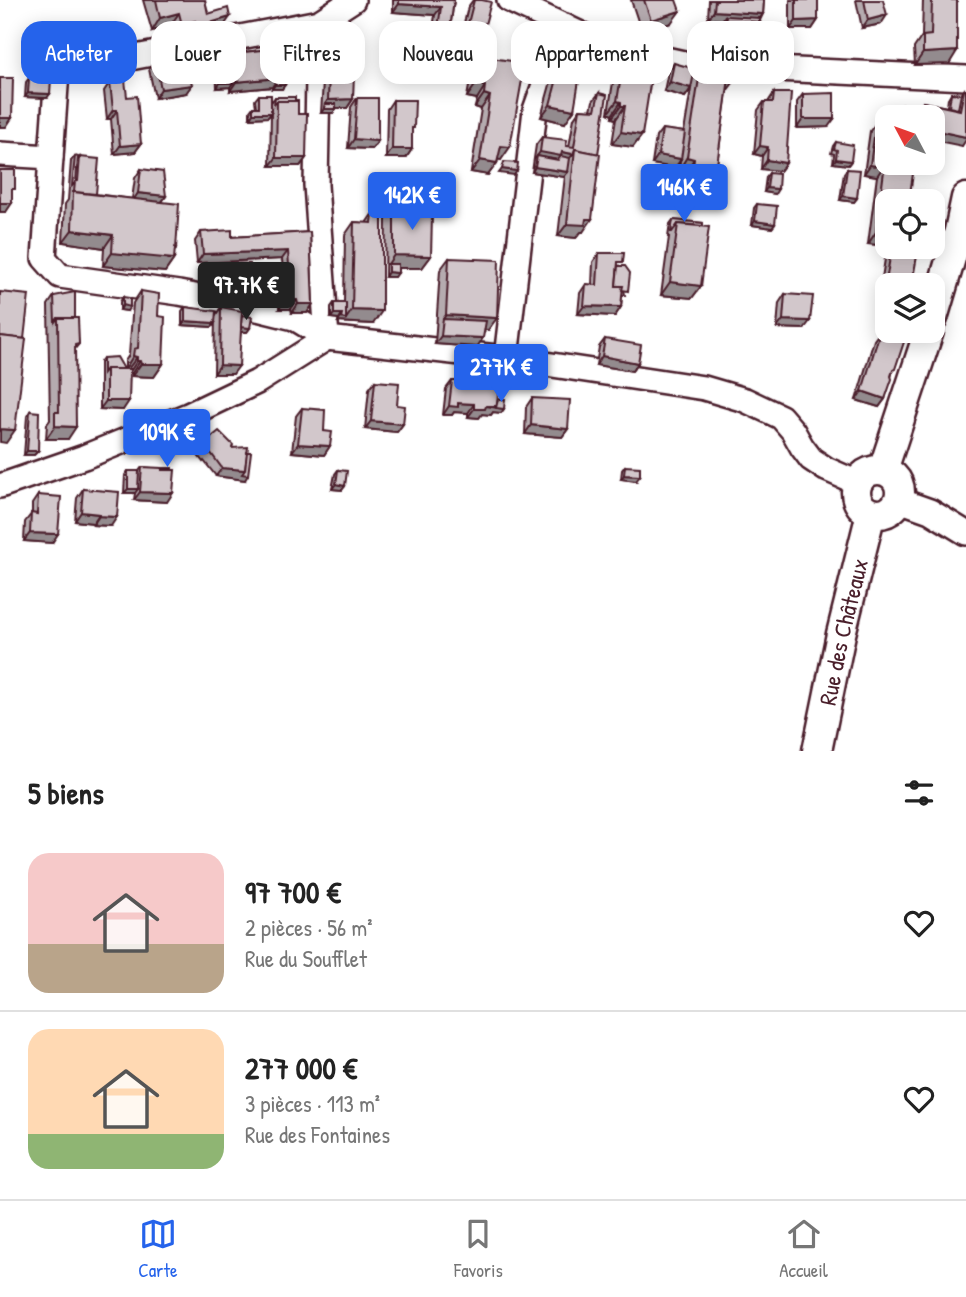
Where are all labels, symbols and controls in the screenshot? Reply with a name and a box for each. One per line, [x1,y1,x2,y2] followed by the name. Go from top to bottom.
[21,21,137,84] chip: Acheter
[151,21,246,84] chip: Louer
[260,21,365,84] chip: Filtres
[379,21,497,84] chip: Nouveau
[511,21,673,84] chip: Appartement
[687,21,794,84] chip: Maison
[875,105,945,175] north arrow
[875,105,945,343] map controls
[627,164,741,224] pin: 146K €
[657,171,711,202] text: 146K €
[355,173,469,232] pin: 142K €
[384,179,440,210] text: 142K €
[875,189,945,259] button: locate
[181,262,311,322] pin: 97.7K €
[214,269,278,300] text: 97.7K €
[875,273,945,343] button: layers
[444,344,558,404] pin: 277K €
[470,351,532,382] text: 277K €
[110,410,224,469] pin: 109K €
[139,416,195,447] text: 109K €
[811,555,875,708] street label: Rue des Châteaux
[28,773,104,813] text: 5 biens
[900,774,938,812] icon: filters
[245,872,341,912] text: 97 700 €
[84,881,168,965] icon: home
[900,904,938,942] icon: heart
[245,912,372,943] text: 2 pièces · 56 m²
[245,943,367,974] text: Rue du Soufflet
[245,1048,357,1088] text: 277 000 €
[84,1057,168,1141] icon: home
[900,1080,938,1118] icon: heart
[245,1088,380,1119] text: 3 pièces · 113 m²
[245,1119,390,1150] text: Rue des Fontaines
[138,1215,178,1283] tab: Carte
[454,1215,503,1283] tab: Favoris
[779,1215,828,1283] tab: Accueil

